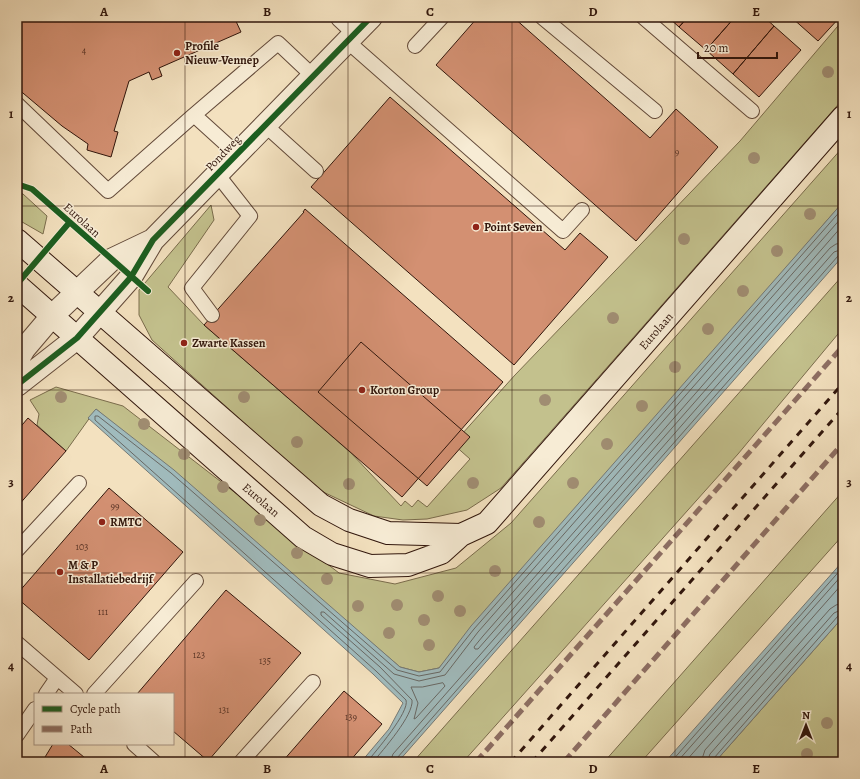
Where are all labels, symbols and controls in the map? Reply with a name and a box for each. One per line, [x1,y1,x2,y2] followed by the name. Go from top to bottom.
[99,3,109,20] text: A
[263,3,271,20] text: B
[426,3,434,20] text: C
[588,3,598,20] text: D
[752,3,760,20] text: E
[698,34,777,60] scale bar
[185,38,259,68] place label: Profile Nieuw-Vennep
[704,40,728,56] text: 20 m
[82,44,87,57] house number: 4
[172,48,182,58] marker: Profile Nieuw-Vennep
[9,105,14,122] text: 1
[847,105,852,122] text: 1
[202,131,244,175] street label: Pondweg
[675,145,680,158] house number: 9
[60,199,104,241] street label: Eurolaan
[484,219,543,235] place label: Point Seven
[471,222,481,232] marker: Point Seven
[8,289,15,306] text: 2
[846,289,853,306] text: 2
[635,309,677,353] street label: Eurolaan
[192,335,266,351] place label: Zwarte Kassen
[179,338,189,348] marker: Zwarte Kassen
[370,382,440,398] place label: Korton Group
[357,385,367,395] marker: Korton Group
[8,473,14,490] text: 3
[846,473,852,490] text: 3
[239,479,283,521] street label: Eurolaan
[110,499,120,512] house number: 99
[110,514,142,530] place label: RMTC
[97,517,107,527] marker: RMTC
[76,540,88,553] house number: 103
[68,557,155,587] place label: M & P Installatiebedrijf
[55,567,65,577] marker: M & P Installatiebedrijf
[98,605,109,618] house number: 111
[193,648,205,661] house number: 123
[259,654,271,667] house number: 135
[8,657,14,674] text: 4
[846,657,852,674] text: 4
[34,693,174,745] legend
[70,701,121,717] text: Cycle path
[219,703,230,716] house number: 131
[786,705,826,745] north arrow
[802,708,810,723] text: N
[345,710,358,723] house number: 139
[70,721,93,737] text: Path
[99,760,109,777] text: A
[263,760,271,777] text: B
[426,760,434,777] text: C
[588,760,598,777] text: D
[752,760,760,777] text: E

